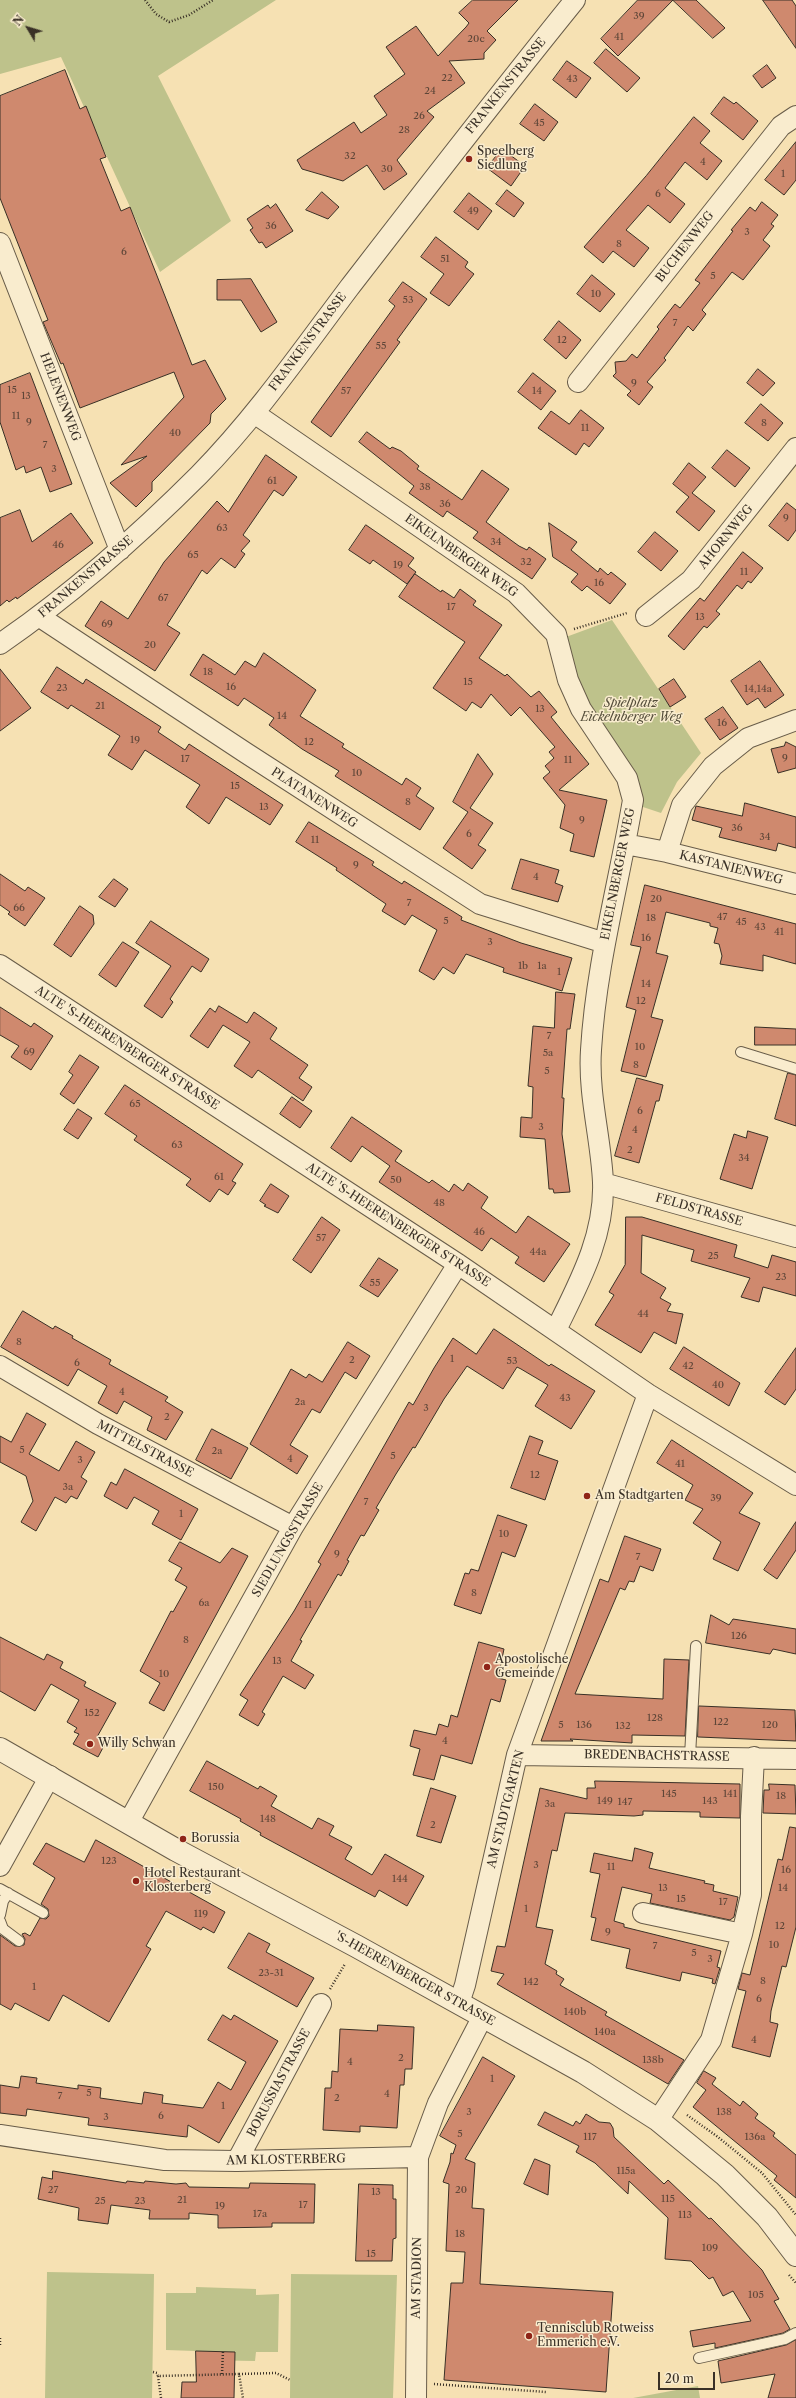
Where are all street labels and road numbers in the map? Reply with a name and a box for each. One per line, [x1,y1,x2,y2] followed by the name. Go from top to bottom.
[463,35,549,137] street label: FRANKENSTRASSE
[653,209,717,285] street label: BUCHENWEG
[266,290,350,394] street label: FRANKENSTRASSE
[36,351,84,443] street label: HELENENWEG
[696,502,756,572] street label: AHORNWEG
[402,512,520,600] street label: EIKELNBERGER WEG
[36,533,136,621] street label: FRANKENSTRASSE
[268,765,360,831] street label: PLATANENWEG
[598,807,638,941] street label: EIKELNBERGER WEG
[678,848,784,888] street label: KASTANIENWEG
[32,983,222,1113] street label: ALTE 'S-HEERENBERGER STRASSE
[303,1160,493,1290] street label: ALTE 'S-HEERENBERGER STRASSE
[654,1191,744,1229] street label: FELDSTRASSE
[94,1417,196,1481] street label: MITTELSTRASSE
[249,1480,327,1600] street label: SIEDLUNGSSTRASSE
[484,1748,528,1870] street label: AM STADTGARTEN
[584,1748,730,1764] street label: BREDENBACHSTRASSE
[333,1929,497,2029] street label: 'S-HEERENBERGER STRASSE
[244,2026,314,2140] street label: BORUSSIASTRASSE
[226,2152,346,2168] street label: AM KLOSTERBERG
[409,2237,425,2319] street label: AM STADION

